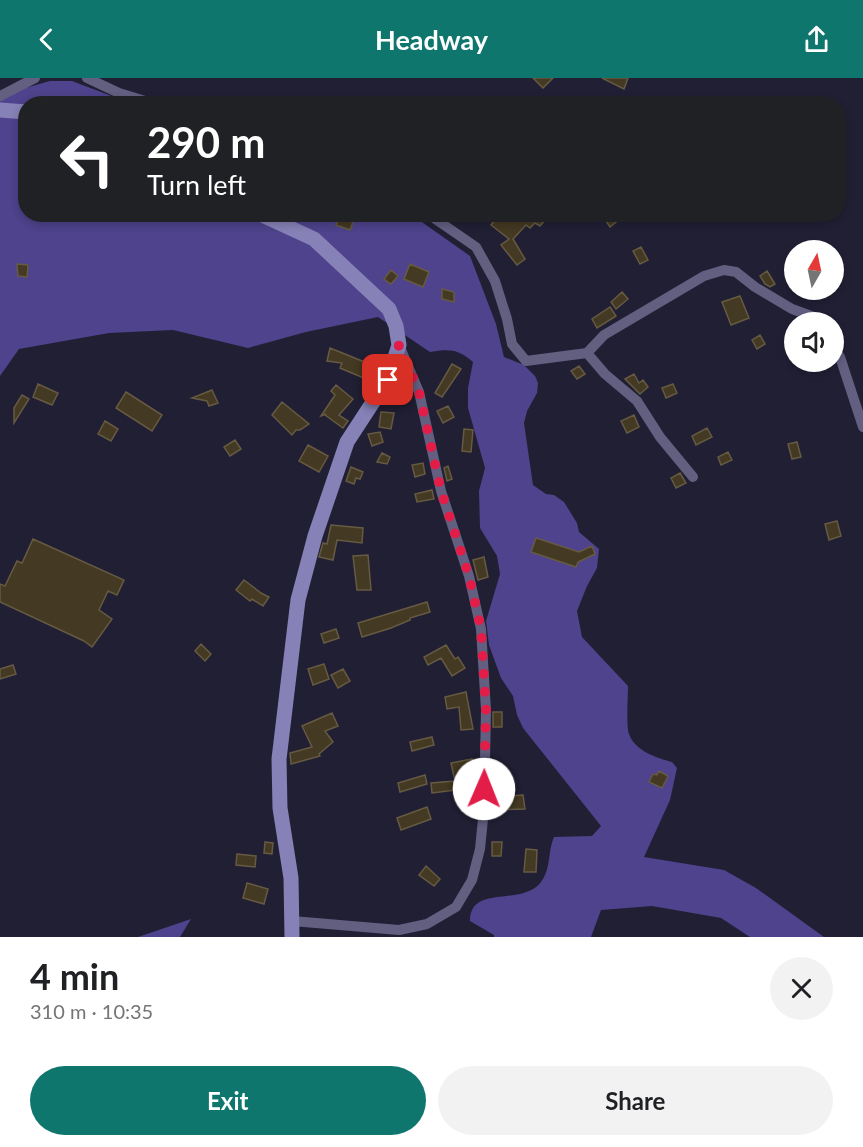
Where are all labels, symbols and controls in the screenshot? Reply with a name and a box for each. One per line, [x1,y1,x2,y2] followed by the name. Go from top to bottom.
[30,23,63,56] icon: back
[375,23,488,56] text: Headway
[800,23,833,56] icon: share
[147,117,265,167] text: 290 m
[48,120,126,198] icon: left
[147,168,246,201] text: Turn left
[784,240,844,300] north arrow
[784,240,844,372] map controls
[784,312,844,372] button: sound
[362,354,413,405] pin
[371,363,404,396] icon: arrive
[452,757,516,821] position arrow
[30,954,119,998] text: 4 min
[770,957,833,1020] button: close
[30,999,153,1023] text: 310 m · 10:35
[30,1066,426,1135] button: Exit
[438,1066,833,1135] button: Share

